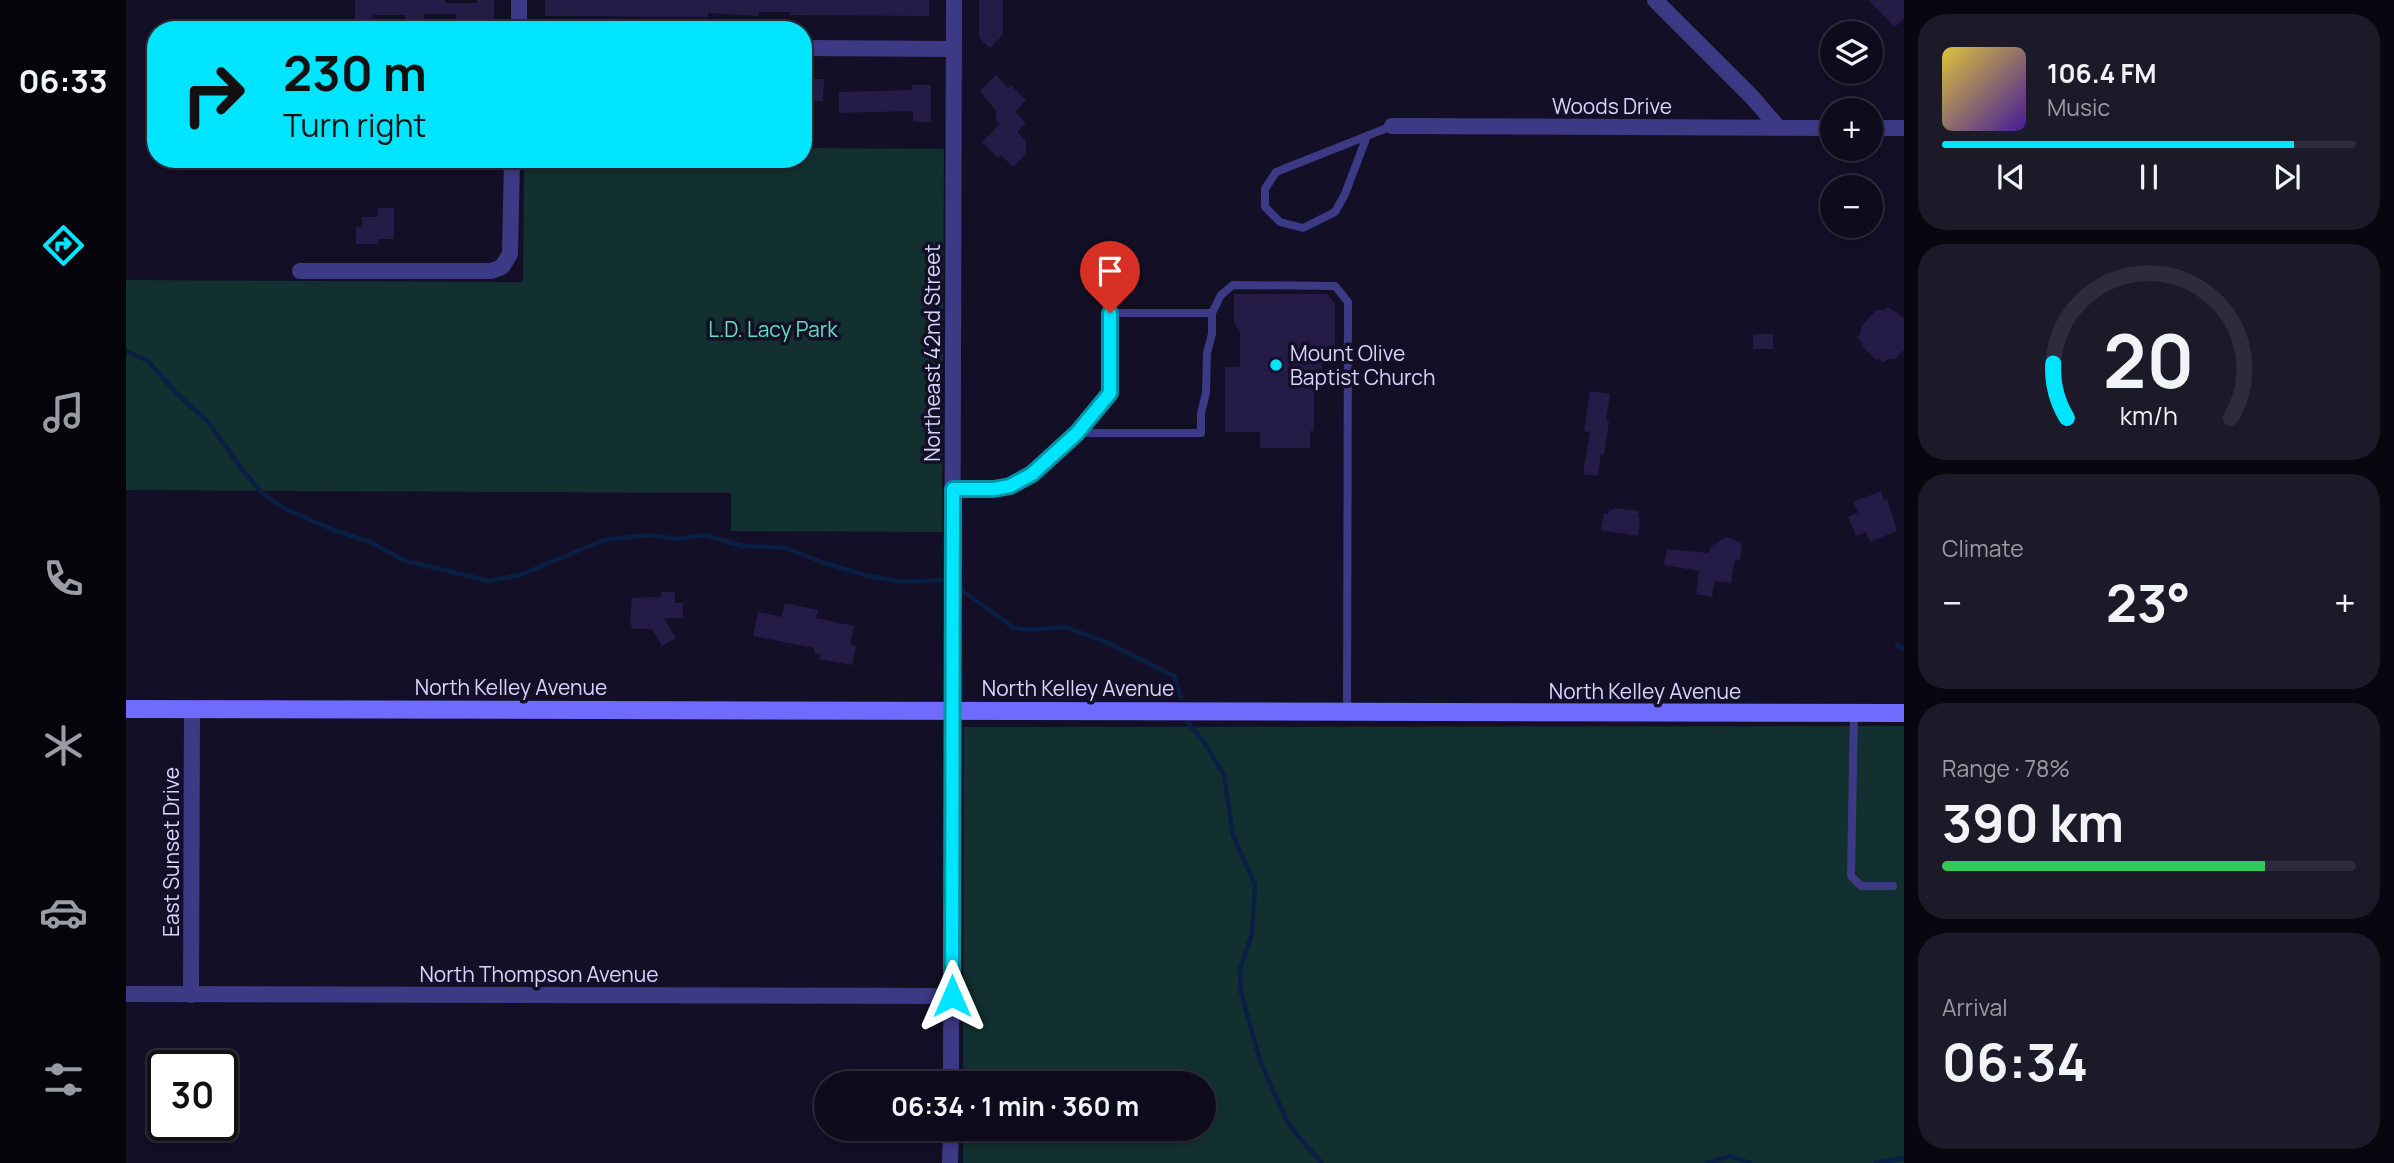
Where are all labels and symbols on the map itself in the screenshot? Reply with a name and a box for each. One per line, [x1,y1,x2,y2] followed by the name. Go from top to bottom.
[1552,92,1672,120] street label: Woods Drive
[1080,241,1140,313] pin
[918,244,946,462] street label: Northeast 42nd Street
[708,315,838,343] park label: L.D. Lacy Park
[1290,339,1435,391] place label: Mount Olive Baptist Church
[1268,357,1284,373] marker: Mount Olive Baptist Church
[415,673,607,701] street label: North Kelley Avenue
[982,674,1174,702] street label: North Kelley Avenue
[1549,677,1741,705] street label: North Kelley Avenue
[157,767,185,937] street label: East Sunset Drive
[915,959,989,1033] position arrow
[419,960,659,988] street label: North Thompson Avenue
[147,1050,238,1141] speed limit sign: 30

